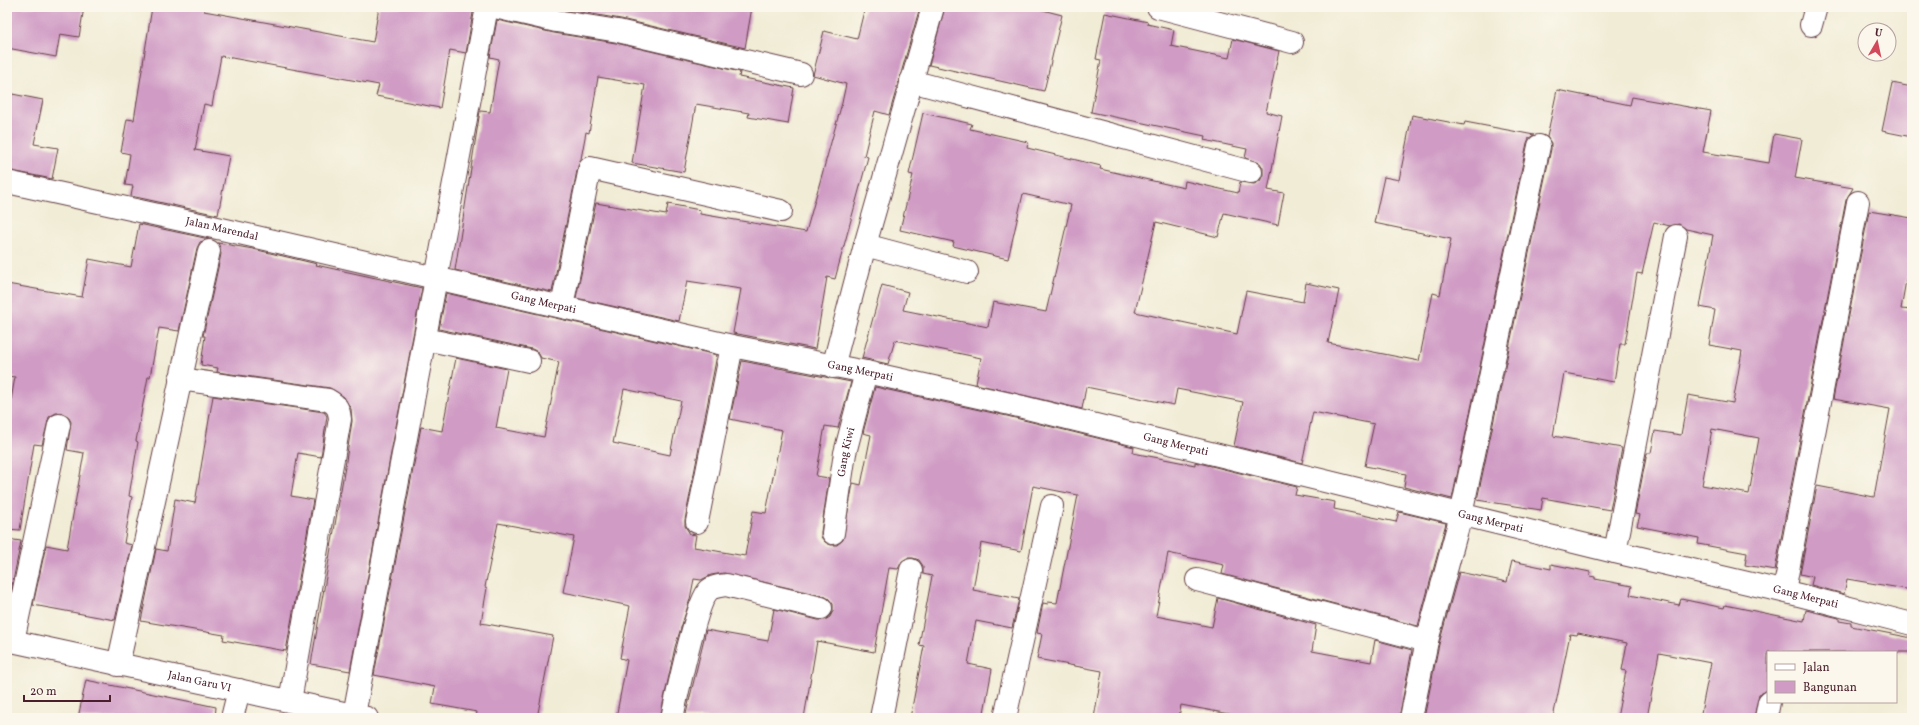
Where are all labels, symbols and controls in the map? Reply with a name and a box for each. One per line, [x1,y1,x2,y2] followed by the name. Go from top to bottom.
[1857,22,1897,62] north arrow
[1873,26,1884,42] text: U
[184,214,260,245] street label: Jalan Marendal
[509,288,578,318] street label: Gang Merpati
[826,357,894,385] street label: Gang Merpati
[834,426,859,478] street label: Gang Kiwi
[1142,429,1210,460] street label: Gang Merpati
[1456,506,1525,537] street label: Gang Merpati
[1772,582,1840,612] street label: Gang Merpati
[1767,651,1897,703] legend
[1803,660,1830,676] text: Jalan
[166,668,233,696] street label: Jalan Garu VI
[24,677,110,703] scale bar
[1803,680,1857,696] text: Bangunan
[30,684,57,700] text: 20 m

